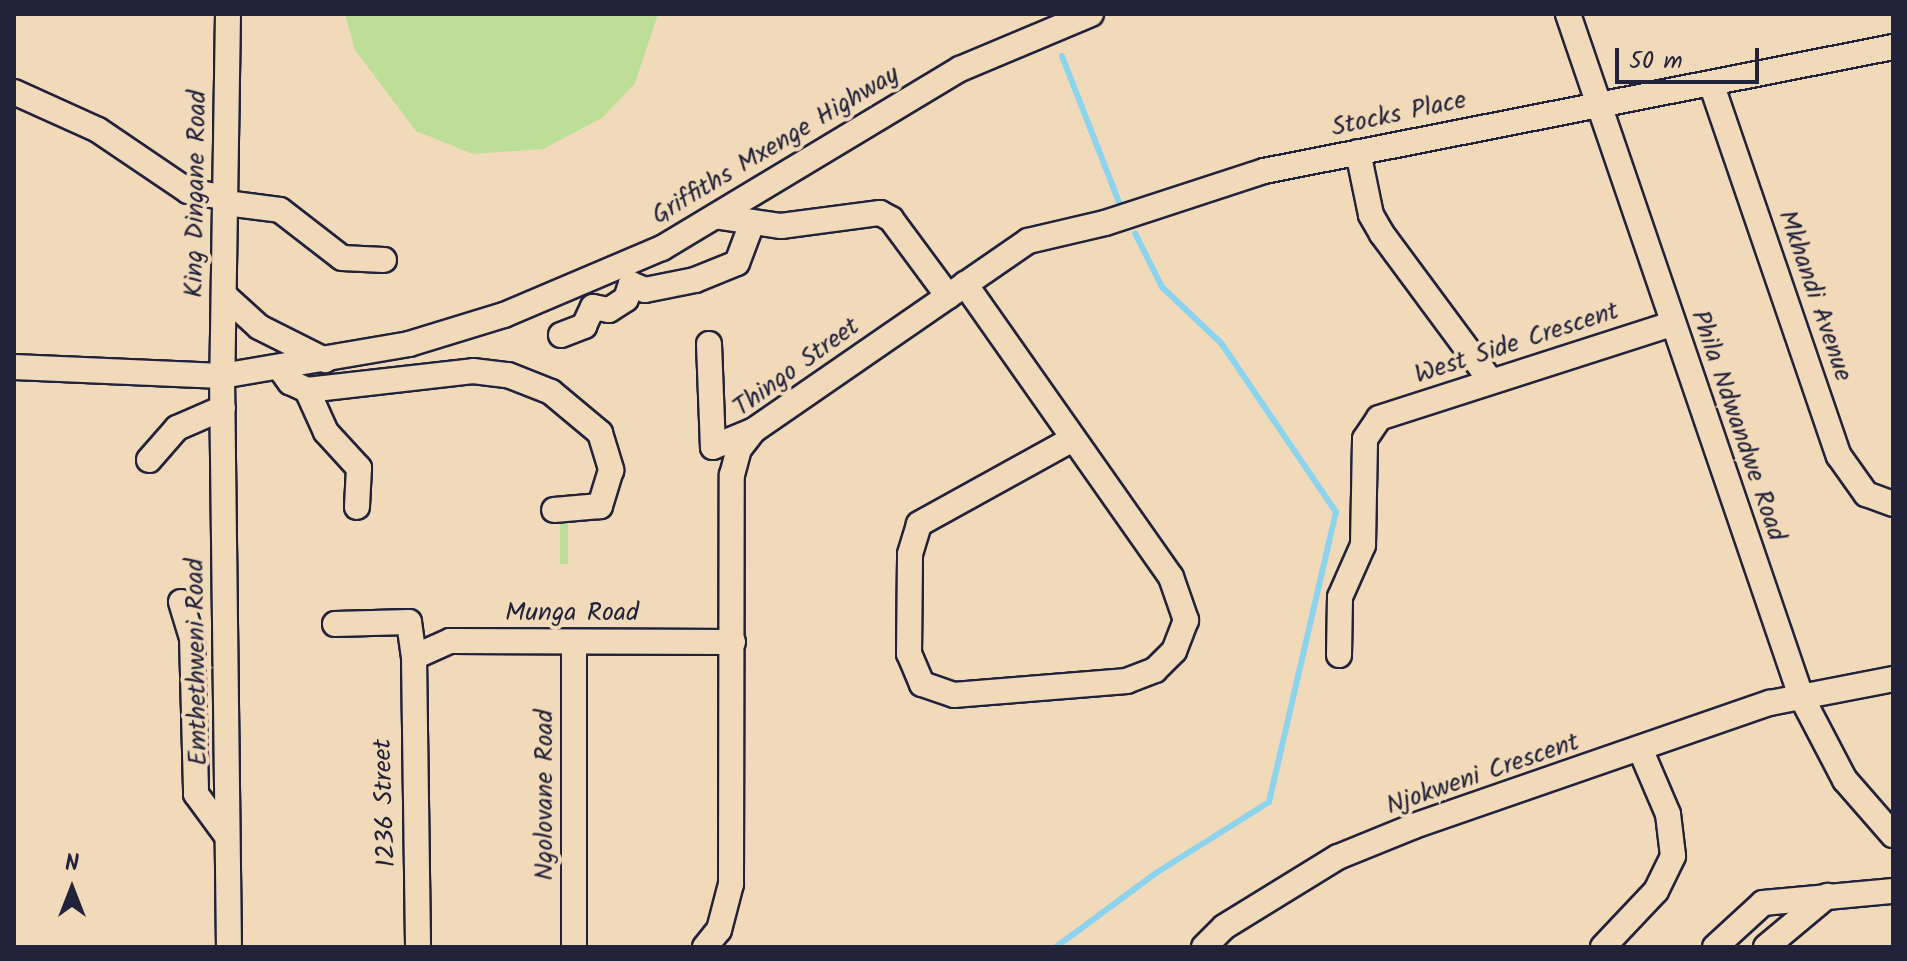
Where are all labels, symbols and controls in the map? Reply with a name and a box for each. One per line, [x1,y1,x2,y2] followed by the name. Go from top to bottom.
[1619,32,1763,82] scale bar
[1629,42,1683,81] text: 50 m
[647,60,905,232] street label: Griffiths Mxenge Highway
[1329,86,1469,144] street label: Stocks Place
[180,90,214,298] street label: King Dingane Road
[1770,206,1858,386] street label: Mkhandi Avenue
[1411,296,1623,392] street label: West Side Crescent
[1683,306,1791,546] street label: Phila Ndwandwe Road
[728,312,866,424] street label: Thingo Street
[181,558,215,766] street label: Emthethweni Road
[505,598,639,630] street label: Munga Road
[530,709,562,881] street label: Ngolovane Road
[1382,727,1584,823] street label: Njokweni Crescent
[368,738,404,868] street label: 1236 Street
[65,847,79,882] text: N
[32,849,112,929] north arrow

